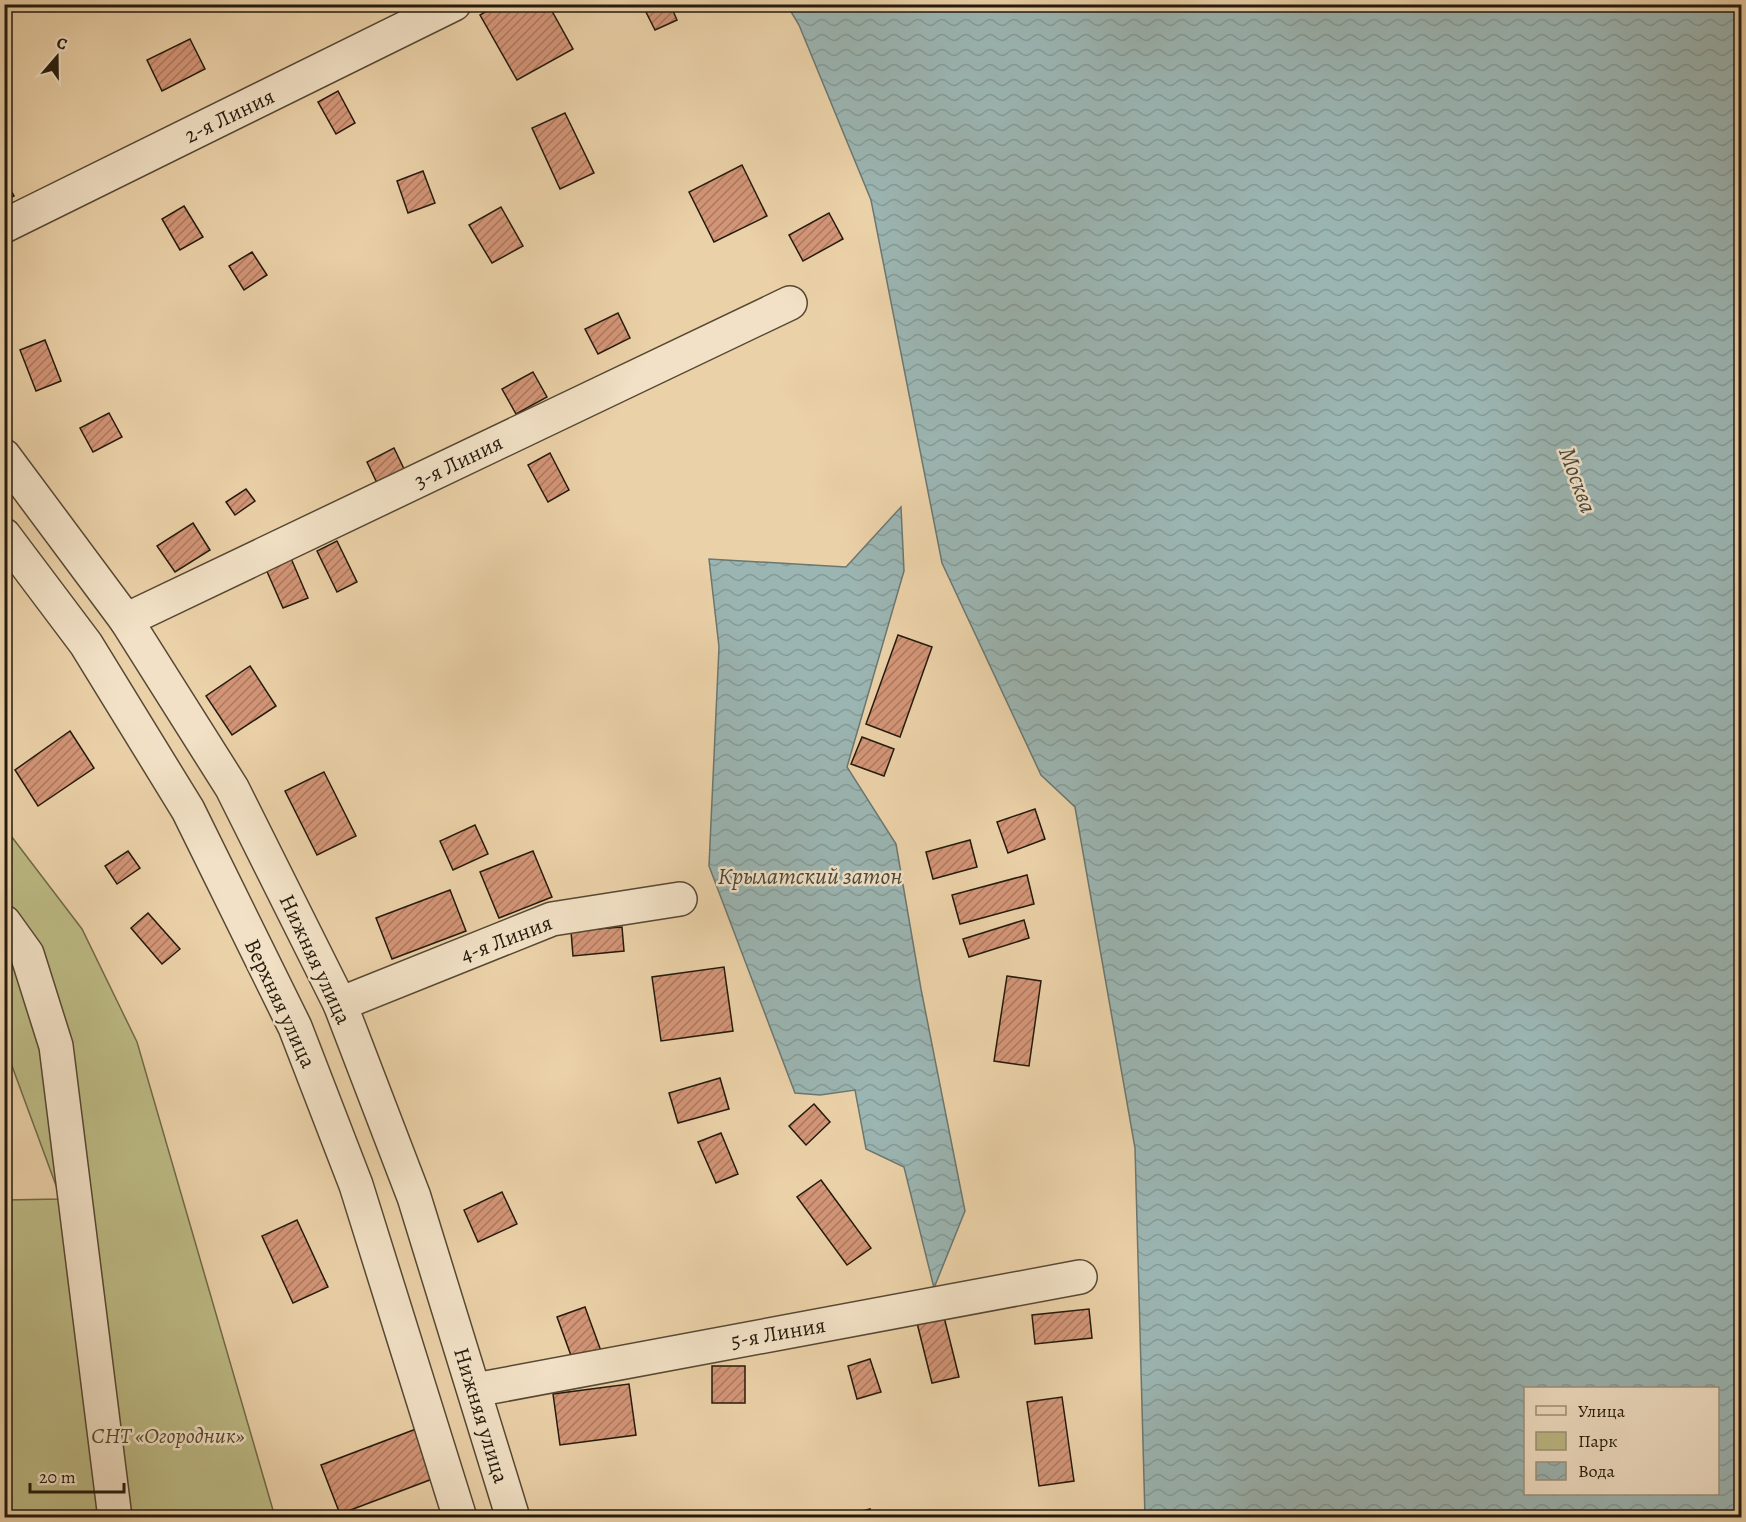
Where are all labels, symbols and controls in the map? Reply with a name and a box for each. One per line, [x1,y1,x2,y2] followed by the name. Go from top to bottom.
[27,27,87,87] north arrow
[53,32,70,56] text: С
[179,81,279,151] street label: 2-я Линия
[409,428,508,496] street label: 3-я Линия
[1551,442,1605,518] water label: Москва
[718,860,902,892] water label: Крылатский затон
[272,889,359,1030] street label: Нижняя улица
[456,908,557,970] street label: 4-я Линия
[237,934,324,1074] street label: Верхняя улица
[728,1310,828,1356] street label: 5-я Линия
[446,1344,516,1488] street label: Нижняя улица
[1524,1387,1719,1495] legend
[1578,1399,1626,1423] text: Улица
[91,1421,245,1451] park label: СНТ «Огородник»
[1578,1429,1618,1453] text: Парк
[30,1456,124,1494] scale bar
[1578,1459,1616,1483] text: Вода
[39,1465,76,1489] text: 20 m

